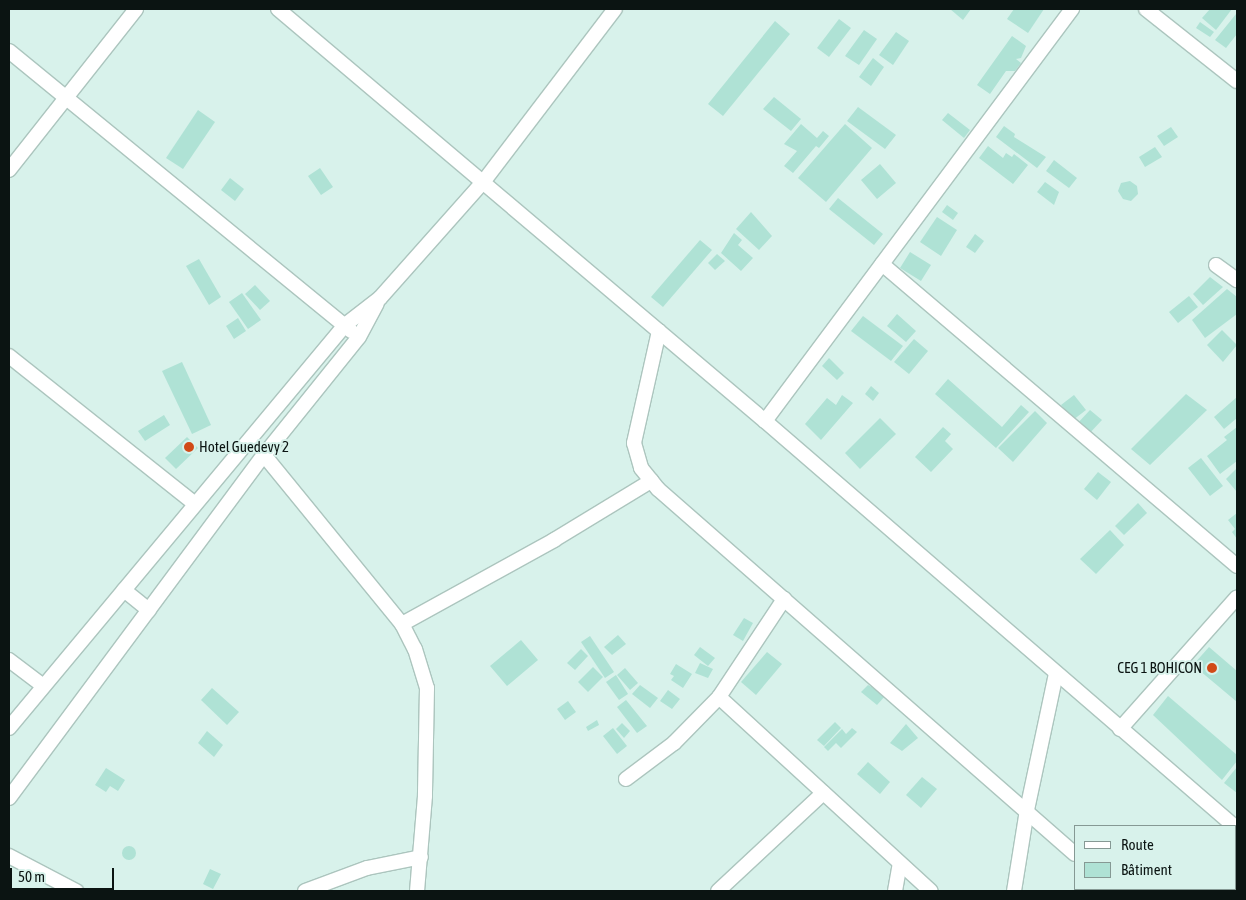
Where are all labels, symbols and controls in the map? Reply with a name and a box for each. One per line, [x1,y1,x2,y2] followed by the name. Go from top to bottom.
[199,438,289,456] place label: Hotel Guedevy 2
[183,441,195,453] marker: Hotel Guedevy 2
[1117,659,1202,677] place label: CEG 1 BOHICON
[1206,662,1218,674] marker: CEG 1 BOHICON
[1074,825,1236,890] legend
[1121,836,1154,853] text: Route
[12,858,116,890] scale bar
[1121,861,1172,878] text: Bâtiment
[18,868,45,885] text: 50 m

